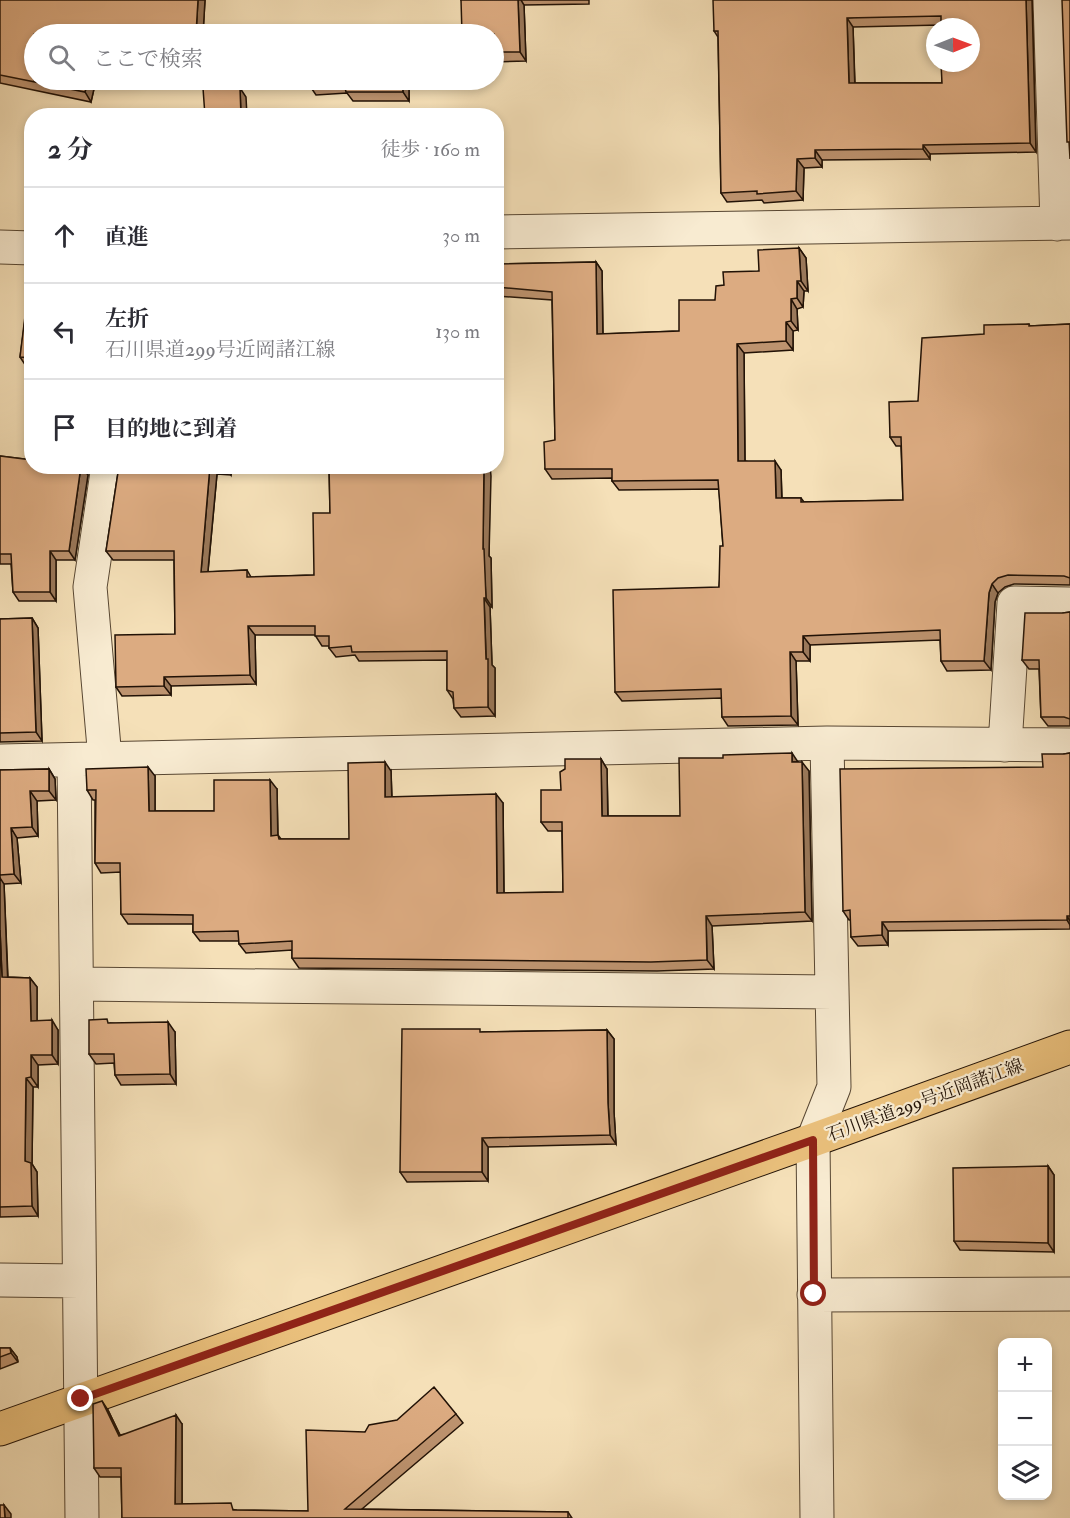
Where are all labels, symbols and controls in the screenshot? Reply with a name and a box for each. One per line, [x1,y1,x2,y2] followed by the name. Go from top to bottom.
[926,18,980,72] north arrow
[24,24,504,90] search box
[45,41,78,74] icon: search
[93,45,203,73] text: ここで検索
[48,134,93,166] text: 2 分
[381,137,480,162] text: 徒歩 · 160 m
[48,219,81,252] icon: ahead
[105,223,149,251] text: 直進
[442,223,480,248] text: 30 m
[105,305,149,333] text: 左折
[48,315,81,348] icon: left
[435,319,480,344] text: 130 m
[105,337,336,362] text: 石川県道299号近岡諸江線
[48,411,81,444] icon: arrive
[105,415,237,443] text: 目的地に到着
[824,1054,1027,1147] street label: 石川県道299号近岡諸江線
[800,1280,826,1306] route start
[998,1338,1052,1500] map controls
[998,1338,1052,1392] button: +
[67,1385,93,1411] route end
[998,1392,1052,1446] button: −
[998,1446,1052,1500] button: layers

